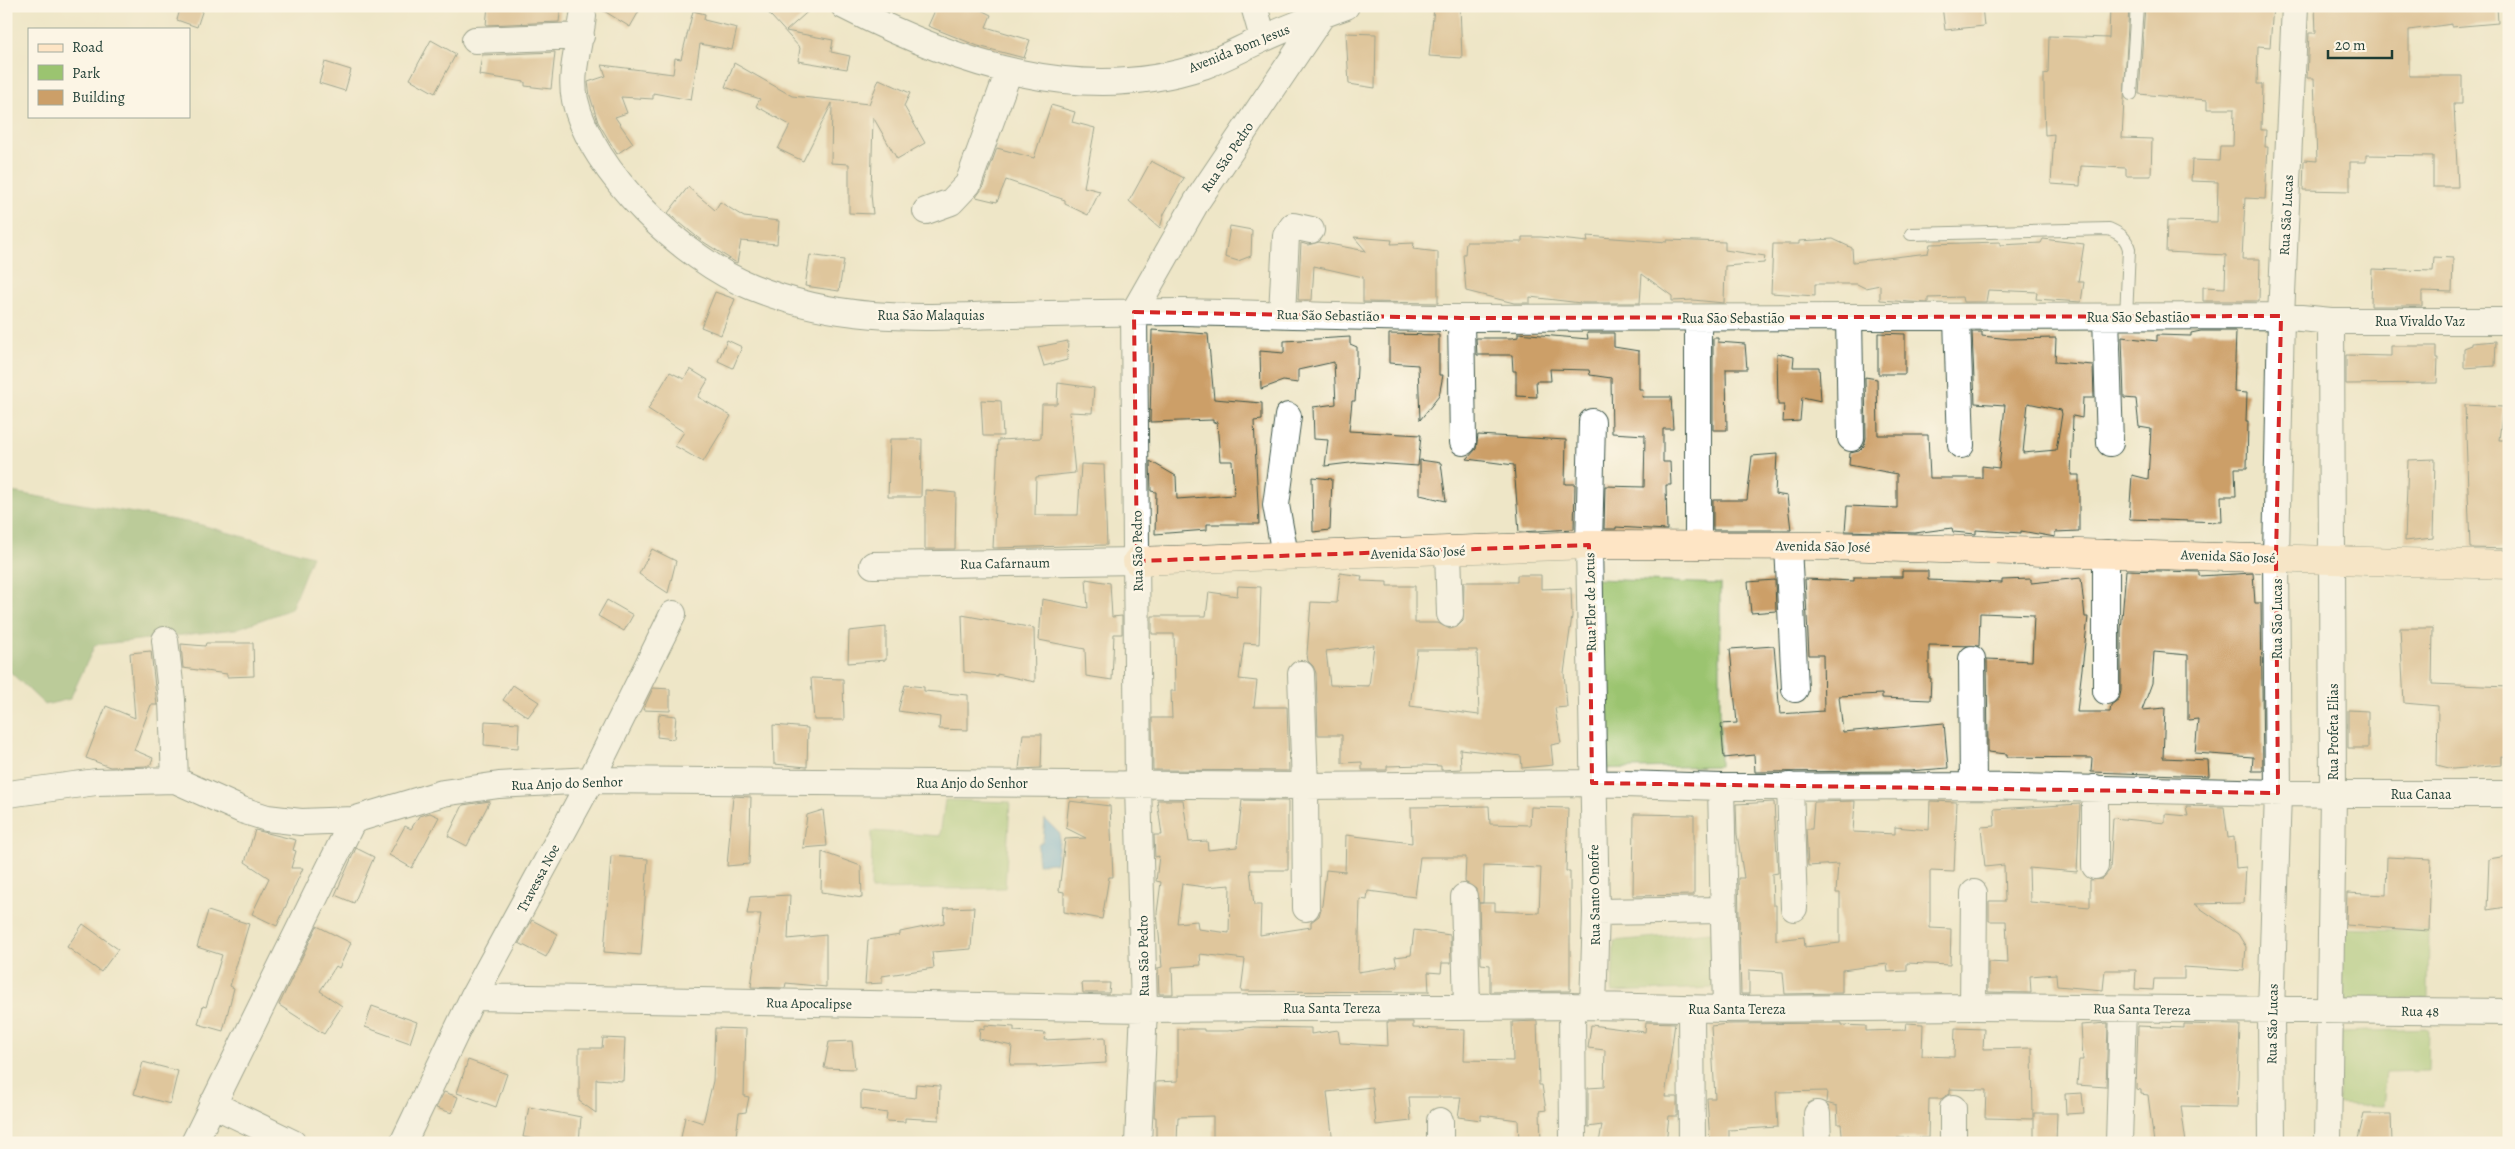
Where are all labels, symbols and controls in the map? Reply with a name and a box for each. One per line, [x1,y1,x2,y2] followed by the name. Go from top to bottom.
[1185,20,1293,78] street label: Avenida Bom Jesus
[28,28,190,118] legend
[2328,28,2391,60] scale bar
[2335,35,2366,55] text: 20 m
[72,37,104,57] text: Road
[72,63,101,83] text: Park
[72,87,125,107] text: Building
[1197,118,1258,196] street label: Rua São Pedro
[2275,174,2298,256] street label: Rua São Lucas
[1276,305,1380,326] street label: Rua São Sebastião
[877,306,985,325] street label: Rua São Malaquias
[2086,308,2190,327] street label: Rua São Sebastião
[1681,309,1785,328] street label: Rua São Sebastião
[2375,312,2465,331] street label: Rua Vivaldo Vaz
[1127,510,1148,592] street label: Rua São Pedro
[1774,536,1871,557] street label: Avenida São José
[1369,541,1466,564] street label: Avenida São José
[2179,545,2276,568] street label: Avenida São José
[1580,552,1601,652] street label: Rua Flor de Lotus
[960,553,1051,574] street label: Rua Cafarnaum
[2268,578,2287,660] street label: Rua São Lucas
[2324,683,2343,781] street label: Rua Profeta Elias
[511,772,624,795] street label: Rua Anjo do Senhor
[916,774,1029,793] street label: Rua Anjo do Senhor
[2390,785,2452,804] street label: Rua Canaa
[513,841,564,916] street label: Travessa Noe
[1584,844,1605,946] street label: Rua Santo Onofre
[1133,915,1154,997] street label: Rua São Pedro
[2262,983,2283,1065] street label: Rua São Lucas
[766,993,852,1014] street label: Rua Apocalipse
[1283,999,1381,1018] street label: Rua Santa Tereza
[2093,999,2192,1020] street label: Rua Santa Tereza
[1688,1000,1786,1019] street label: Rua Santa Tereza
[2401,1002,2439,1021] street label: Rua 48

